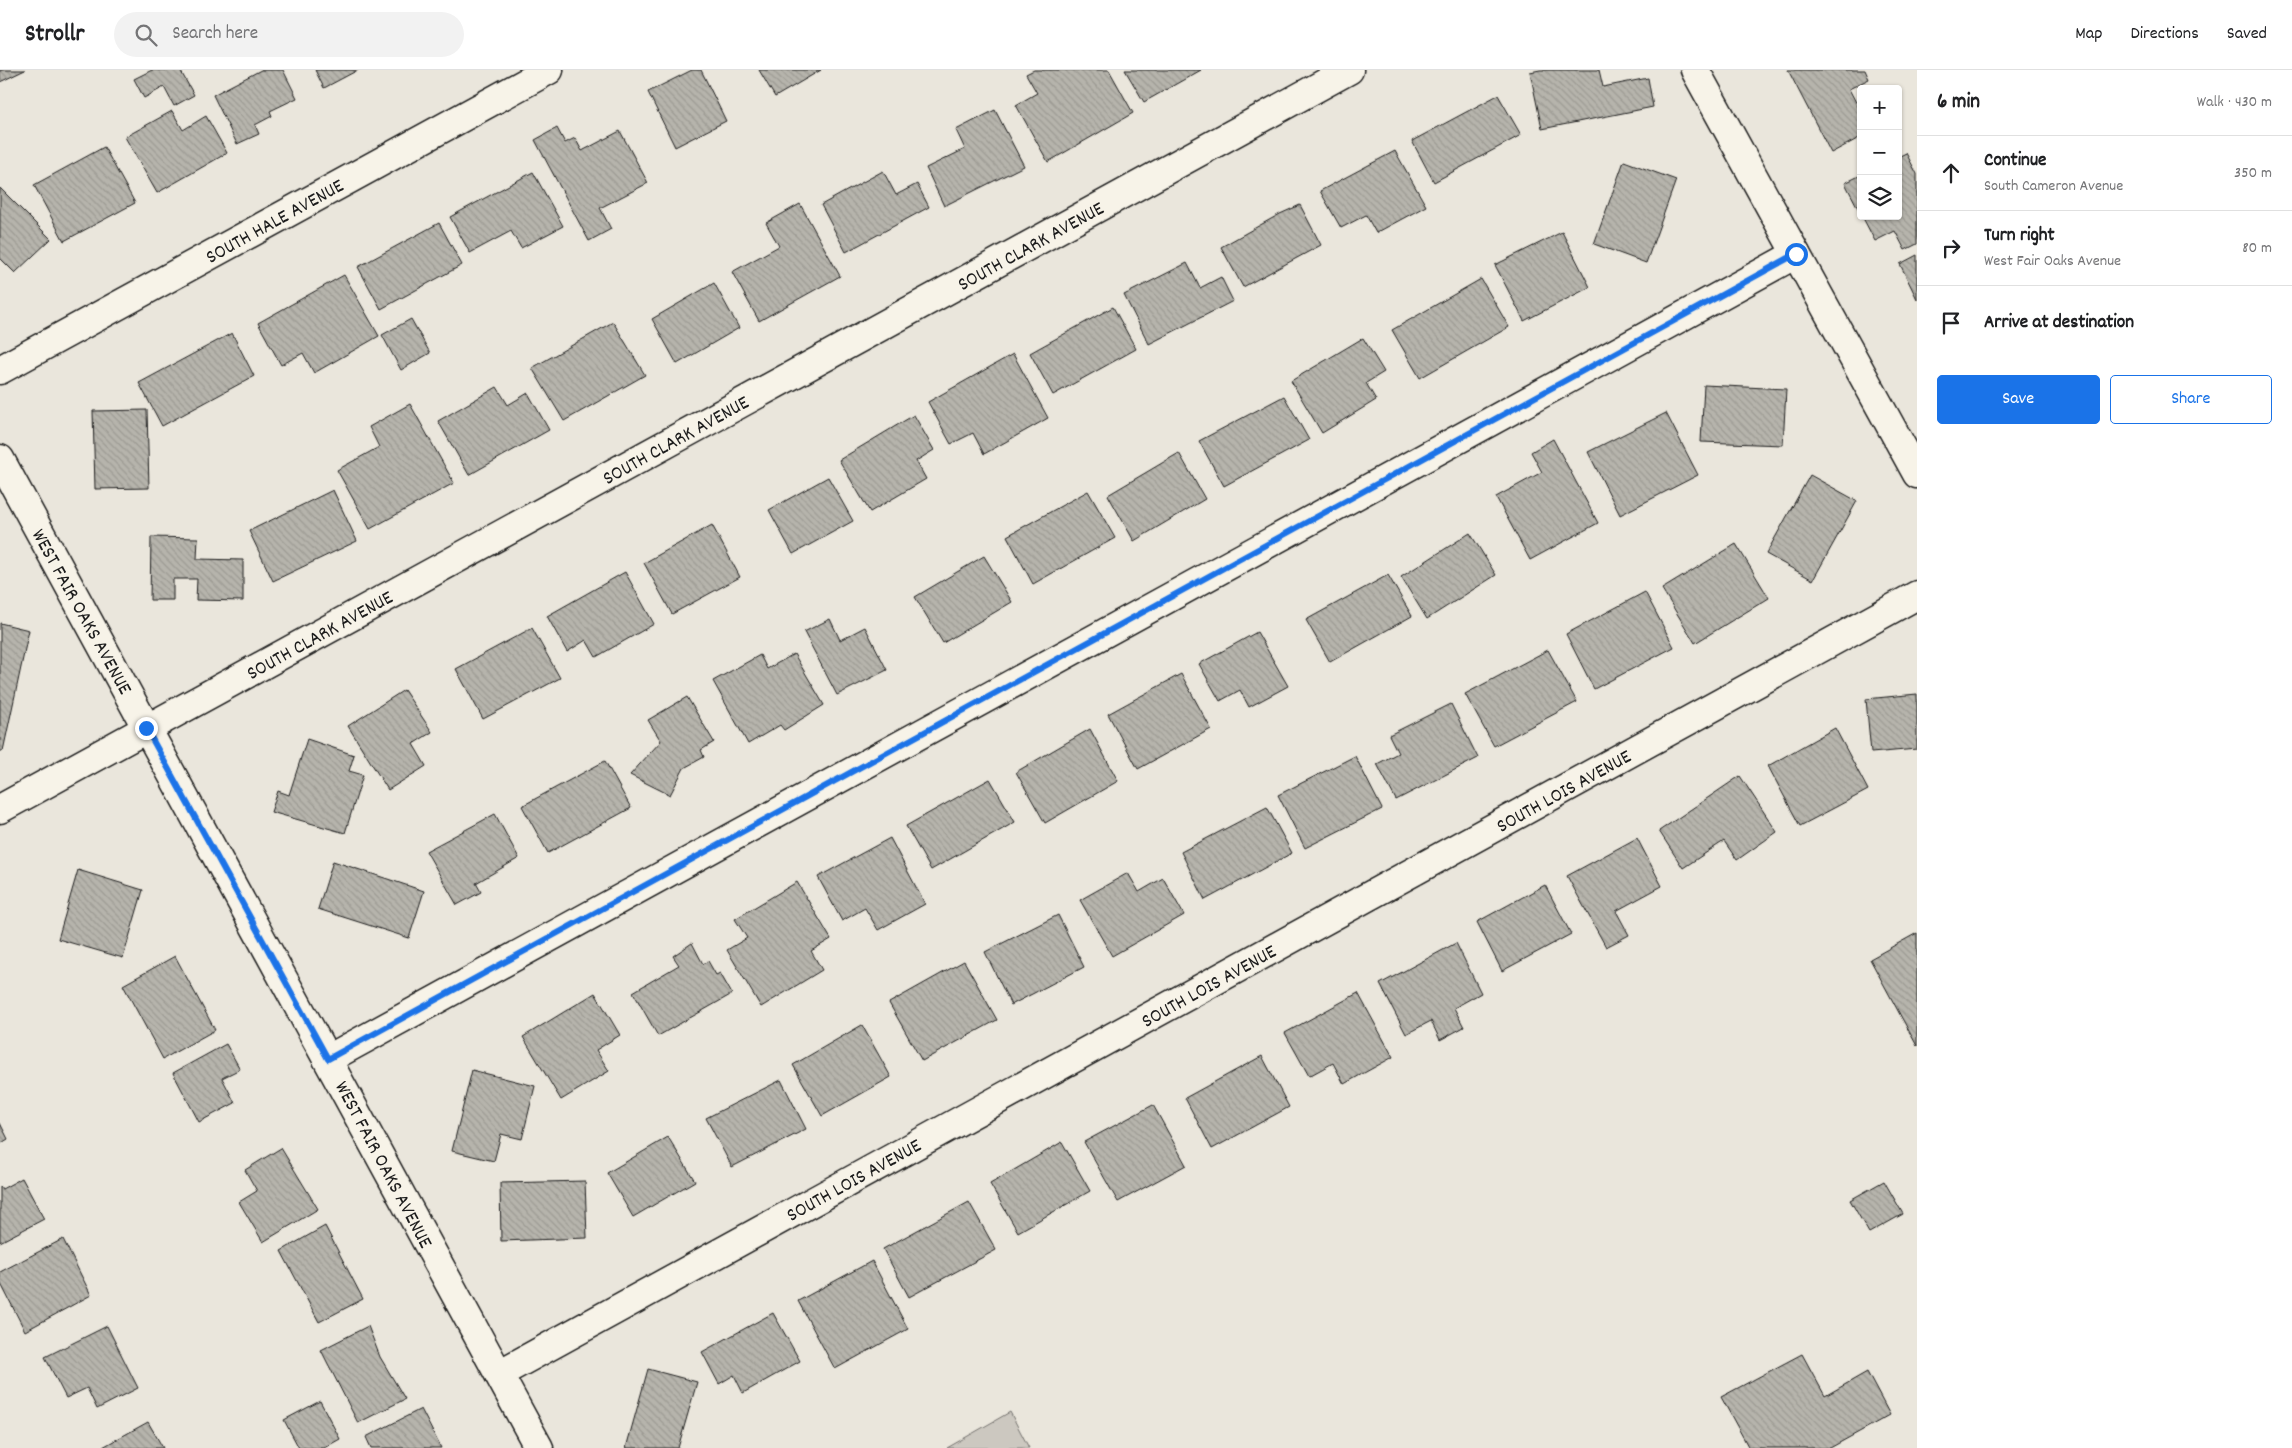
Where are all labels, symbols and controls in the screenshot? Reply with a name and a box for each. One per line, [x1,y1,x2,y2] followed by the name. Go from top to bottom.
[114,12,464,57] search box
[25,18,84,52] text: Strollr
[132,21,160,49] icon: search
[172,21,258,48] text: Search here
[2075,22,2102,47] text: Map
[2130,22,2199,47] text: Directions
[2227,22,2267,47] text: Saved
[1857,85,1902,220] map controls
[1857,85,1902,130] button: +
[1937,88,1980,118] text: 6 min
[2197,91,2272,114] text: Walk · 430 m
[1857,130,1902,175] button: −
[1984,148,2046,175] text: Continue
[1937,159,1965,187] icon: ahead
[2234,162,2272,185] text: 350 m
[201,173,350,272] street label: SOUTH HALE AVENUE
[1857,175,1902,220] button: layers
[1984,175,2123,198] text: South Cameron Avenue
[953,196,1110,300] street label: SOUTH CLARK AVENUE
[1984,223,2055,250] text: Turn right
[1937,234,1965,262] icon: right
[2242,237,2272,260] text: 80 m
[1785,243,1808,266] route start
[1984,250,2121,273] text: West Fair Oaks Avenue
[1937,309,1965,337] icon: arrive
[1984,310,2134,337] text: Arrive at destination
[1937,375,2100,424] button: Save
[2110,375,2272,424] button: Share
[598,390,755,494] street label: SOUTH CLARK AVENUE
[23,525,138,700] street label: WEST FAIR OAKS AVENUE
[242,585,399,689] street label: SOUTH CLARK AVENUE
[135,717,158,740] route end
[1492,744,1637,841] street label: SOUTH LOIS AVENUE
[1137,939,1282,1036] street label: SOUTH LOIS AVENUE
[326,1077,438,1254] street label: WEST FAIR OAKS AVENUE
[782,1133,927,1230] street label: SOUTH LOIS AVENUE

